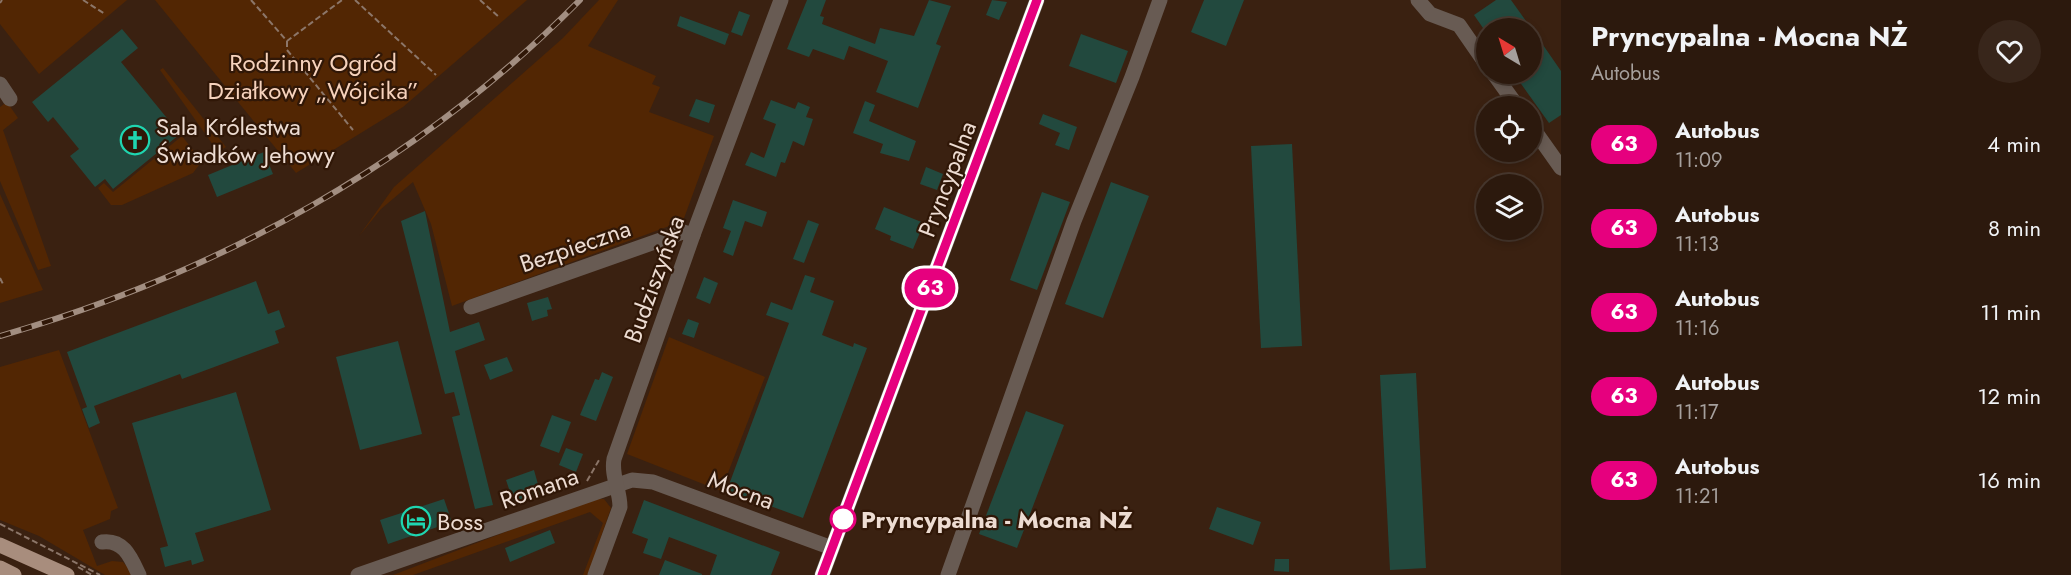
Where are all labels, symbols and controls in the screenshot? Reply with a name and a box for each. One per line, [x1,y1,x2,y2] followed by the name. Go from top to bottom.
[1591,16,1908,57] text: Pryncypalna - Mocna NŻ
[1476,18,1542,84] north arrow
[1476,18,1542,240] map controls
[1978,20,2041,83] button: heart
[207,45,419,108] park label: Rodzinny Ogród Działkowy „Wójcika”
[1591,59,1660,88] text: Autobus
[1476,96,1542,162] button: locate
[156,109,335,172] place label: Sala Królestwa Świadków Jehowy
[1675,114,1760,146] text: Autobus
[909,116,985,242] street label: Pryncypalna
[119,124,151,156] church icon: Sala Królestwa Świadków Jehowy
[1987,128,2041,160] text: 4 min
[1610,129,1638,159] text: 63
[1675,146,1723,175] text: 11:09
[1476,174,1542,240] button: layers
[1675,198,1760,230] text: Autobus
[515,211,635,281] street label: Bezpieczna
[615,211,693,347] street label: Budziszyńska
[1988,212,2041,244] text: 8 min
[1610,213,1638,243] text: 63
[1675,230,1719,259] text: 11:13
[903,268,957,308] line badge: 63
[916,273,944,303] text: 63
[1675,282,1760,314] text: Autobus
[1980,296,2041,328] text: 11 min
[1610,297,1638,327] text: 63
[1675,314,1720,343] text: 11:16
[1675,366,1760,398] text: Autobus
[1978,380,2041,412] text: 12 min
[1610,381,1638,411] text: 63
[1675,398,1719,427] text: 11:17
[1675,450,1760,482] text: Autobus
[495,458,583,518] street label: Romana
[703,462,779,518] street label: Mocna
[1977,464,2041,496] text: 16 min
[1610,465,1638,495] text: 63
[1675,482,1719,511] text: 11:21
[861,502,1133,537] place label: Pryncypalna - Mocna NŻ
[437,504,483,539] place label: Boss
[400,505,432,537] hotel icon: Boss
[830,506,856,532] marker: Pryncypalna - Mocna NŻ

